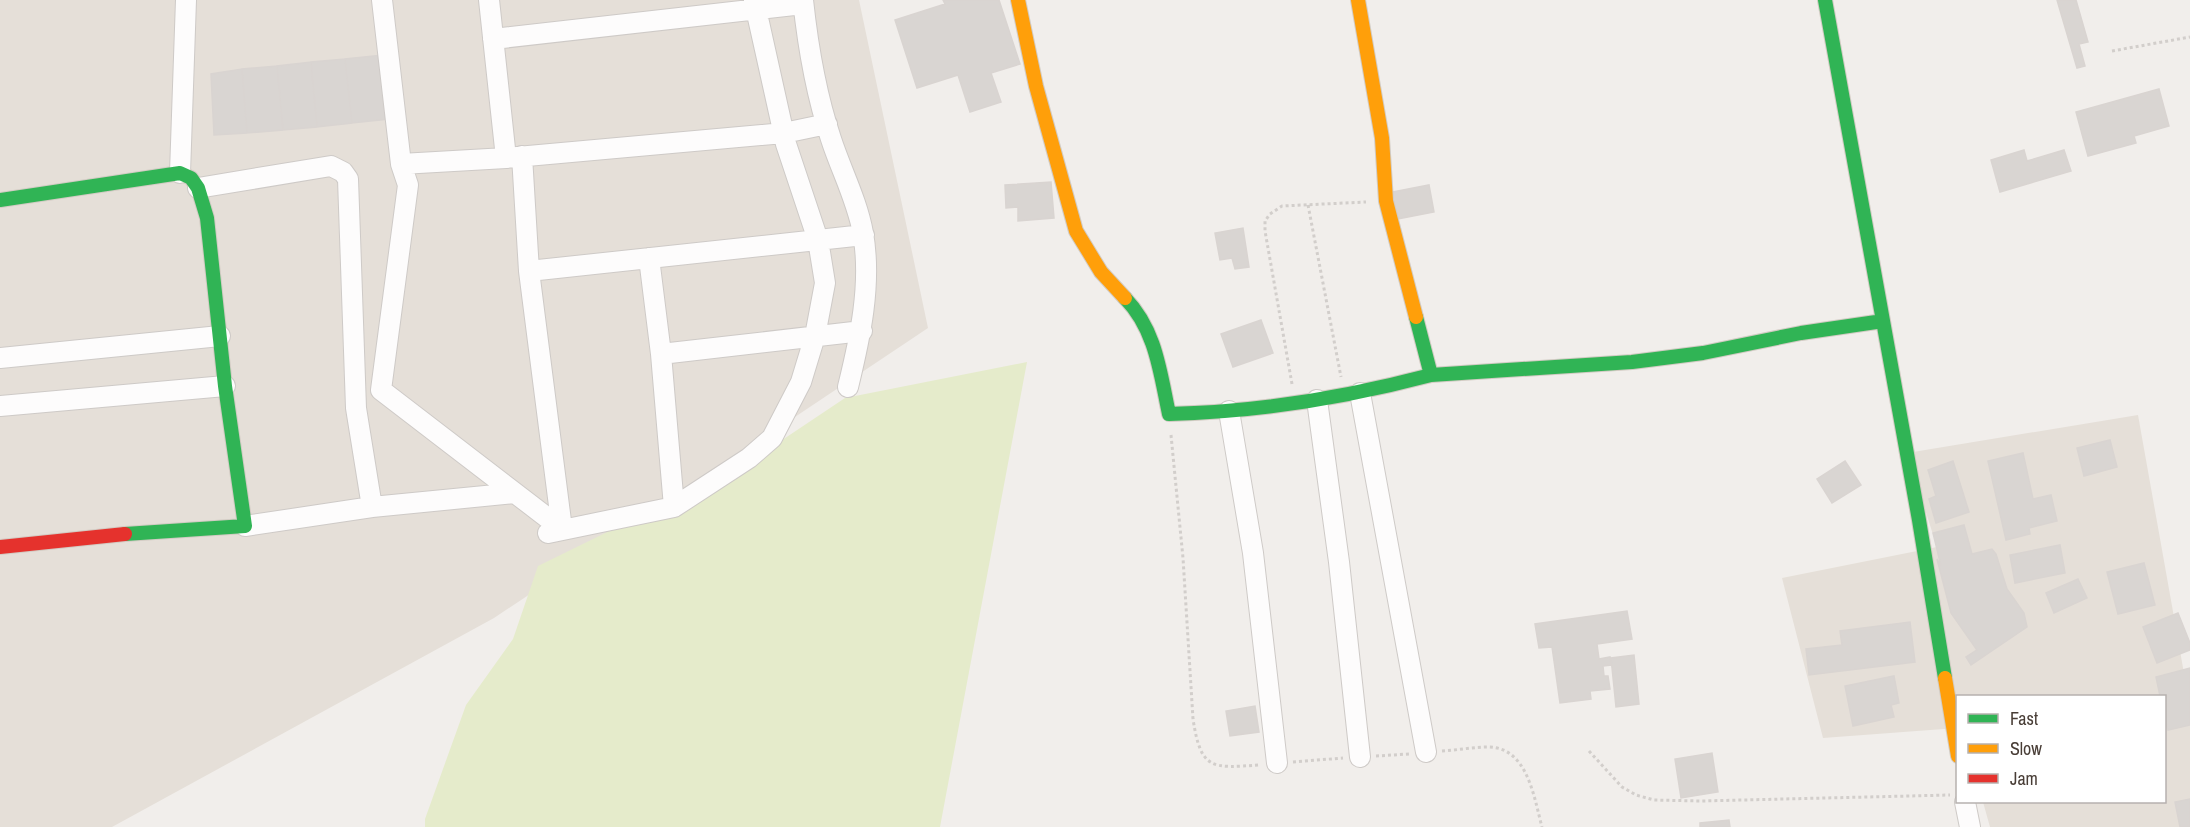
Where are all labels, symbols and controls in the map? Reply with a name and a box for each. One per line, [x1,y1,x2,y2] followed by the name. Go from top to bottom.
[1956,695,2166,803] legend
[2010,706,2038,731] text: Fast
[2010,736,2042,761] text: Slow
[2010,766,2038,791] text: Jam

